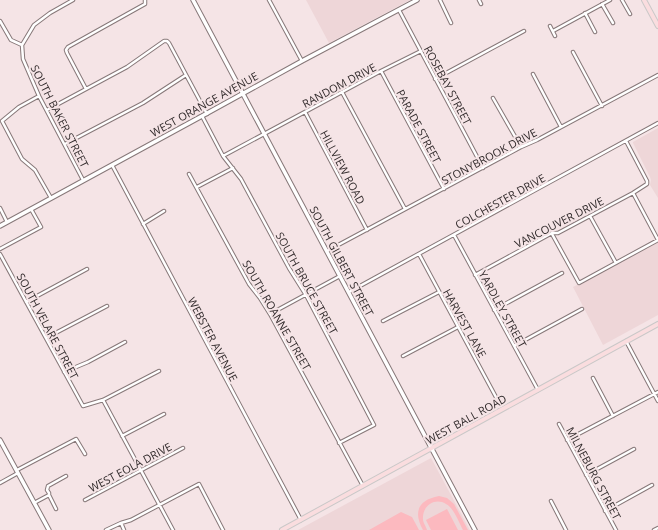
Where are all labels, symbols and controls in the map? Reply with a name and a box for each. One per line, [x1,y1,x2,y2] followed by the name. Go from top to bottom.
[421,43,475,127] street label: ROSEBAY STREET
[299,59,379,111] street label: RANDOM DRIVE
[28,62,92,170] street label: SOUTH BAKER STREET
[148,68,260,140] street label: WEST ORANGE AVENUE
[393,87,445,165] street label: PARADE STREET
[439,124,539,188] street label: STONYBROOK DRIVE
[317,127,369,207] street label: HILLVIEW ROAD
[452,170,548,232] street label: COLCHESTER DRIVE
[512,193,606,251] street label: VANCOUVER DRIVE
[307,203,377,319] street label: SOUTH GILBERT STREET
[273,229,341,337] street label: SOUTH BRUCE STREET
[239,257,315,373] street label: SOUTH ROANNE STREET
[476,268,530,350] street label: YARDLEY STREET
[14,270,82,382] street label: SOUTH VELARE STREET
[440,286,490,360] street label: HARVEST LANE
[184,294,242,384] street label: WEBSTER AVENUE
[423,391,509,447] street label: WEST BALL ROAD
[563,424,625,522] street label: MILNEBURG STREET
[86,439,174,495] street label: WEST EOLA DRIVE

